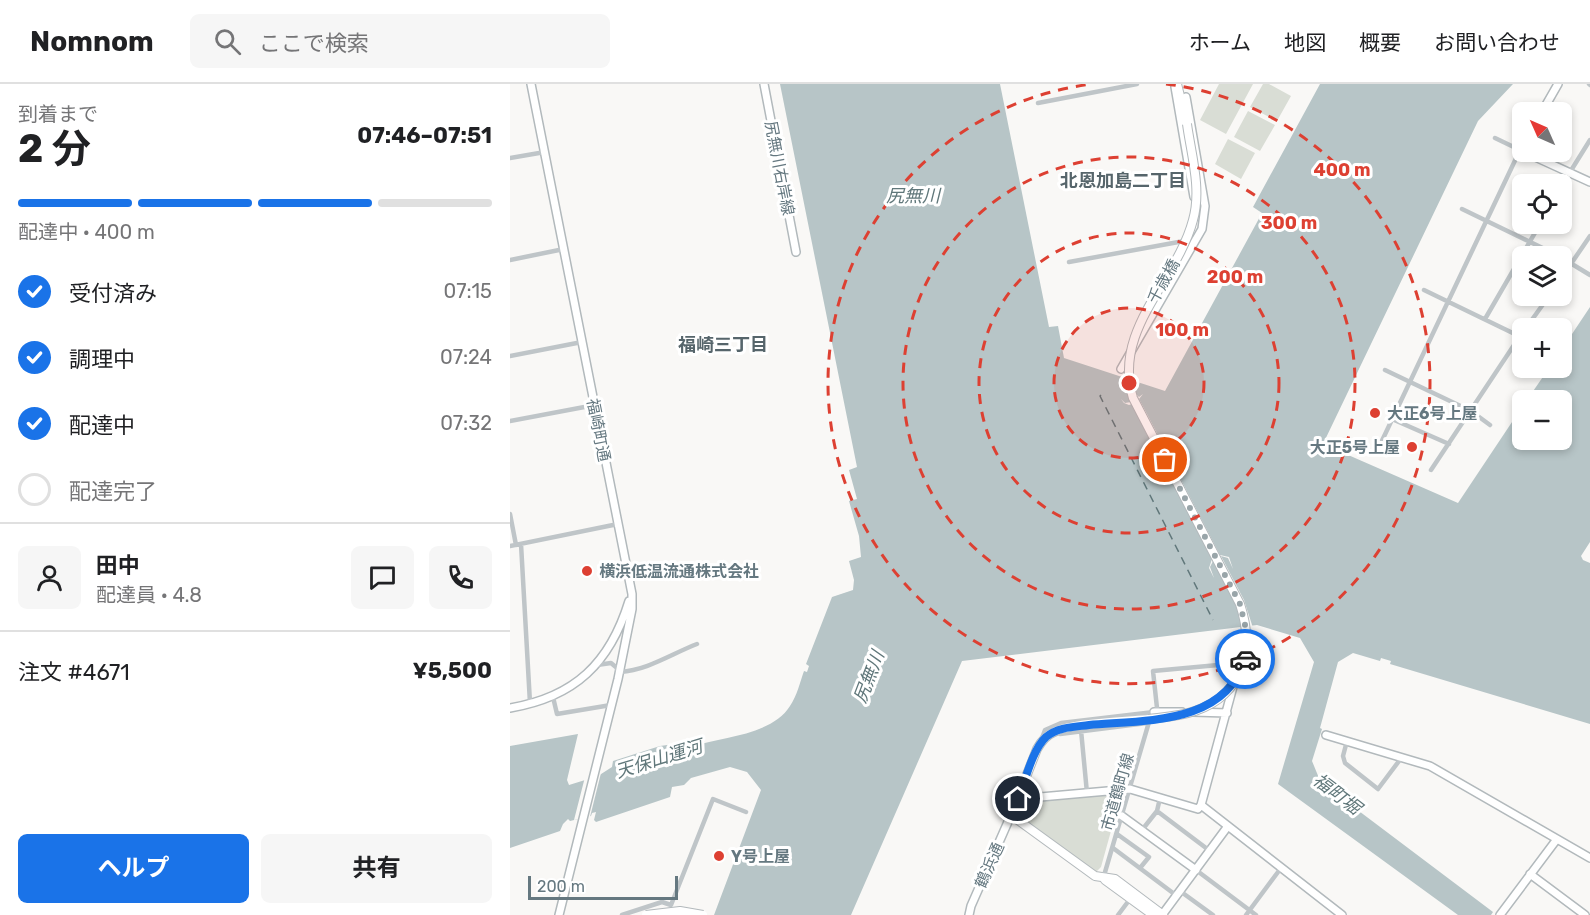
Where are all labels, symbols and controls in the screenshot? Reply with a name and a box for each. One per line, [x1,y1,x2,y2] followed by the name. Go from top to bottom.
[190,14,610,68] search box
[30,25,154,58] text: Nomnom
[211,25,244,58] icon: search
[259,30,369,57] text: ここで検索
[1189,30,1251,55] text: ホーム
[1284,30,1326,55] text: 地図
[1359,30,1401,55] text: 概要
[1434,30,1560,55] text: お問い合わせ
[18,102,98,126] text: 到着まで
[1512,102,1572,162] north arrow
[1512,102,1572,450] map controls
[761,119,798,217] street label: 尻無川右岸線
[357,122,492,149] text: 07:46–07:51
[18,126,91,172] text: 2 分
[1313,159,1371,181] text: 400 m
[1060,170,1186,192] district label: 北恩加島二丁目
[1512,174,1572,234] button: locate
[886,185,942,207] water label: 尻無川
[1261,212,1317,234] text: 300 m
[18,220,155,244] text: 配達中 · 400 m
[1512,246,1572,306] button: layers
[1143,256,1183,307] street label: 千歳橋
[1207,266,1263,288] text: 200 m
[18,275,51,308] icon: check
[443,279,492,303] text: 07:15
[69,280,157,307] text: 受付済み
[1512,318,1572,378] button: +
[1155,319,1209,341] text: 100 m
[678,334,768,356] district label: 福崎三丁目
[18,341,51,374] icon: check
[440,345,492,369] text: 07:24
[69,346,135,373] text: 調理中
[1119,373,1139,393] centre of rings
[1512,390,1572,450] button: −
[583,397,614,463] street label: 福崎町通
[1387,404,1477,423] place label: 大正6号上屋
[1368,406,1382,420] marker: 大正6号上屋
[18,407,51,440] icon: check
[440,411,492,435] text: 07:32
[69,412,135,439] text: 配達中
[1139,434,1190,485] pin
[1310,438,1400,457] place label: 大正5号上屋
[1405,440,1419,454] marker: 大正5号上屋
[1148,443,1181,476] icon: bag
[69,478,157,505] text: 配達完了
[18,546,81,609] button: person
[351,546,414,609] button: chat
[429,546,492,609] button: phone
[96,552,140,579] text: 田中
[599,562,759,581] place label: 横浜低温流通株式会社
[580,564,594,578] marker: 横浜低温流通株式会社
[96,583,202,607] text: 配達員 · 4.8
[1215,629,1275,689] courier
[1229,643,1262,676] icon: car
[849,646,890,706] water label: 尻無川
[412,657,492,684] text: ¥5,500
[18,659,130,686] text: 注文 #4671
[613,734,708,783] water label: 天保山運河
[1097,751,1138,833] street label: 市道鶴町線
[1309,769,1368,821] water label: 福町堀
[992,773,1043,824] pin
[1001,782,1034,815] icon: home
[18,834,249,903] button: ヘルプ
[261,834,492,903] button: 共有
[971,839,1008,891] street label: 鶴浜通
[731,847,790,866] place label: Y号上屋
[712,849,726,863] marker: Y号上屋
[528,873,678,900] scale bar
[537,877,585,896] text: 200 m

